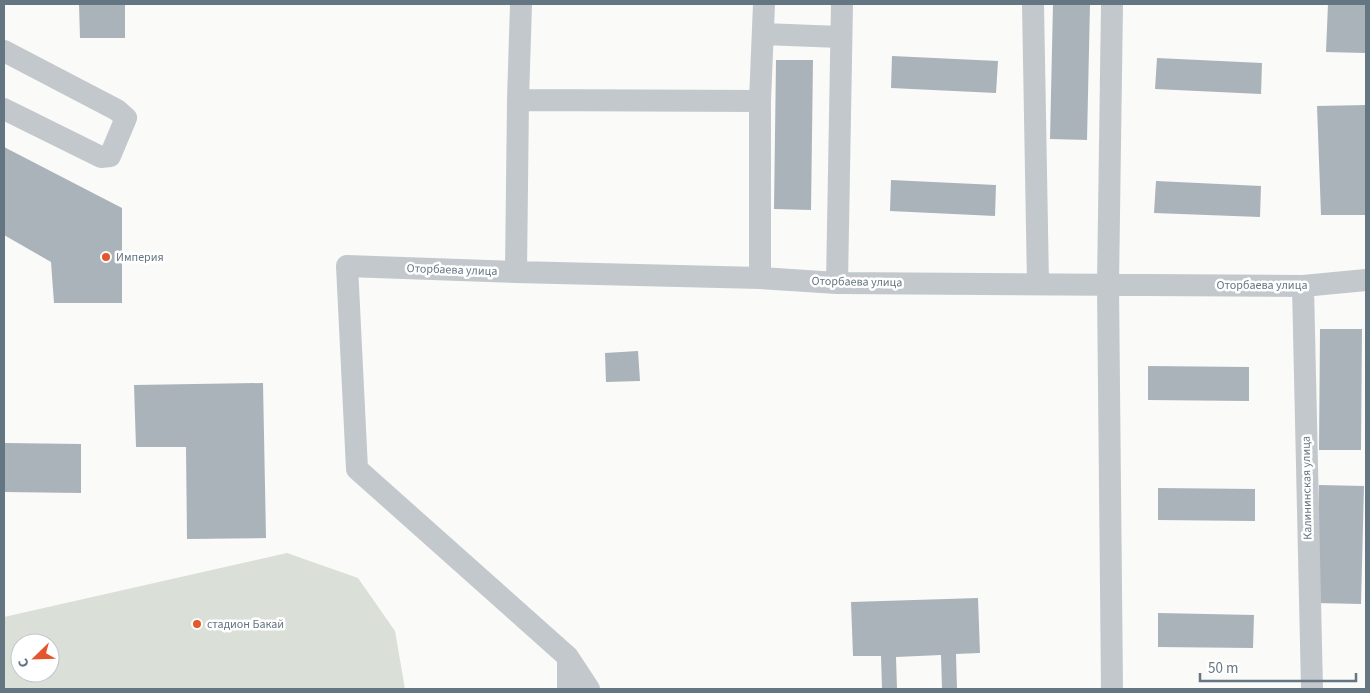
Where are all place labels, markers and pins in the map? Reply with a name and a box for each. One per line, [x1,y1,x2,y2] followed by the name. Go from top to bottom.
[116,249,164,266] place label: Империя
[100,251,112,263] marker: Империя
[207,616,284,633] place label: стадион Бакай
[191,618,203,630] marker: стадион Бакай

